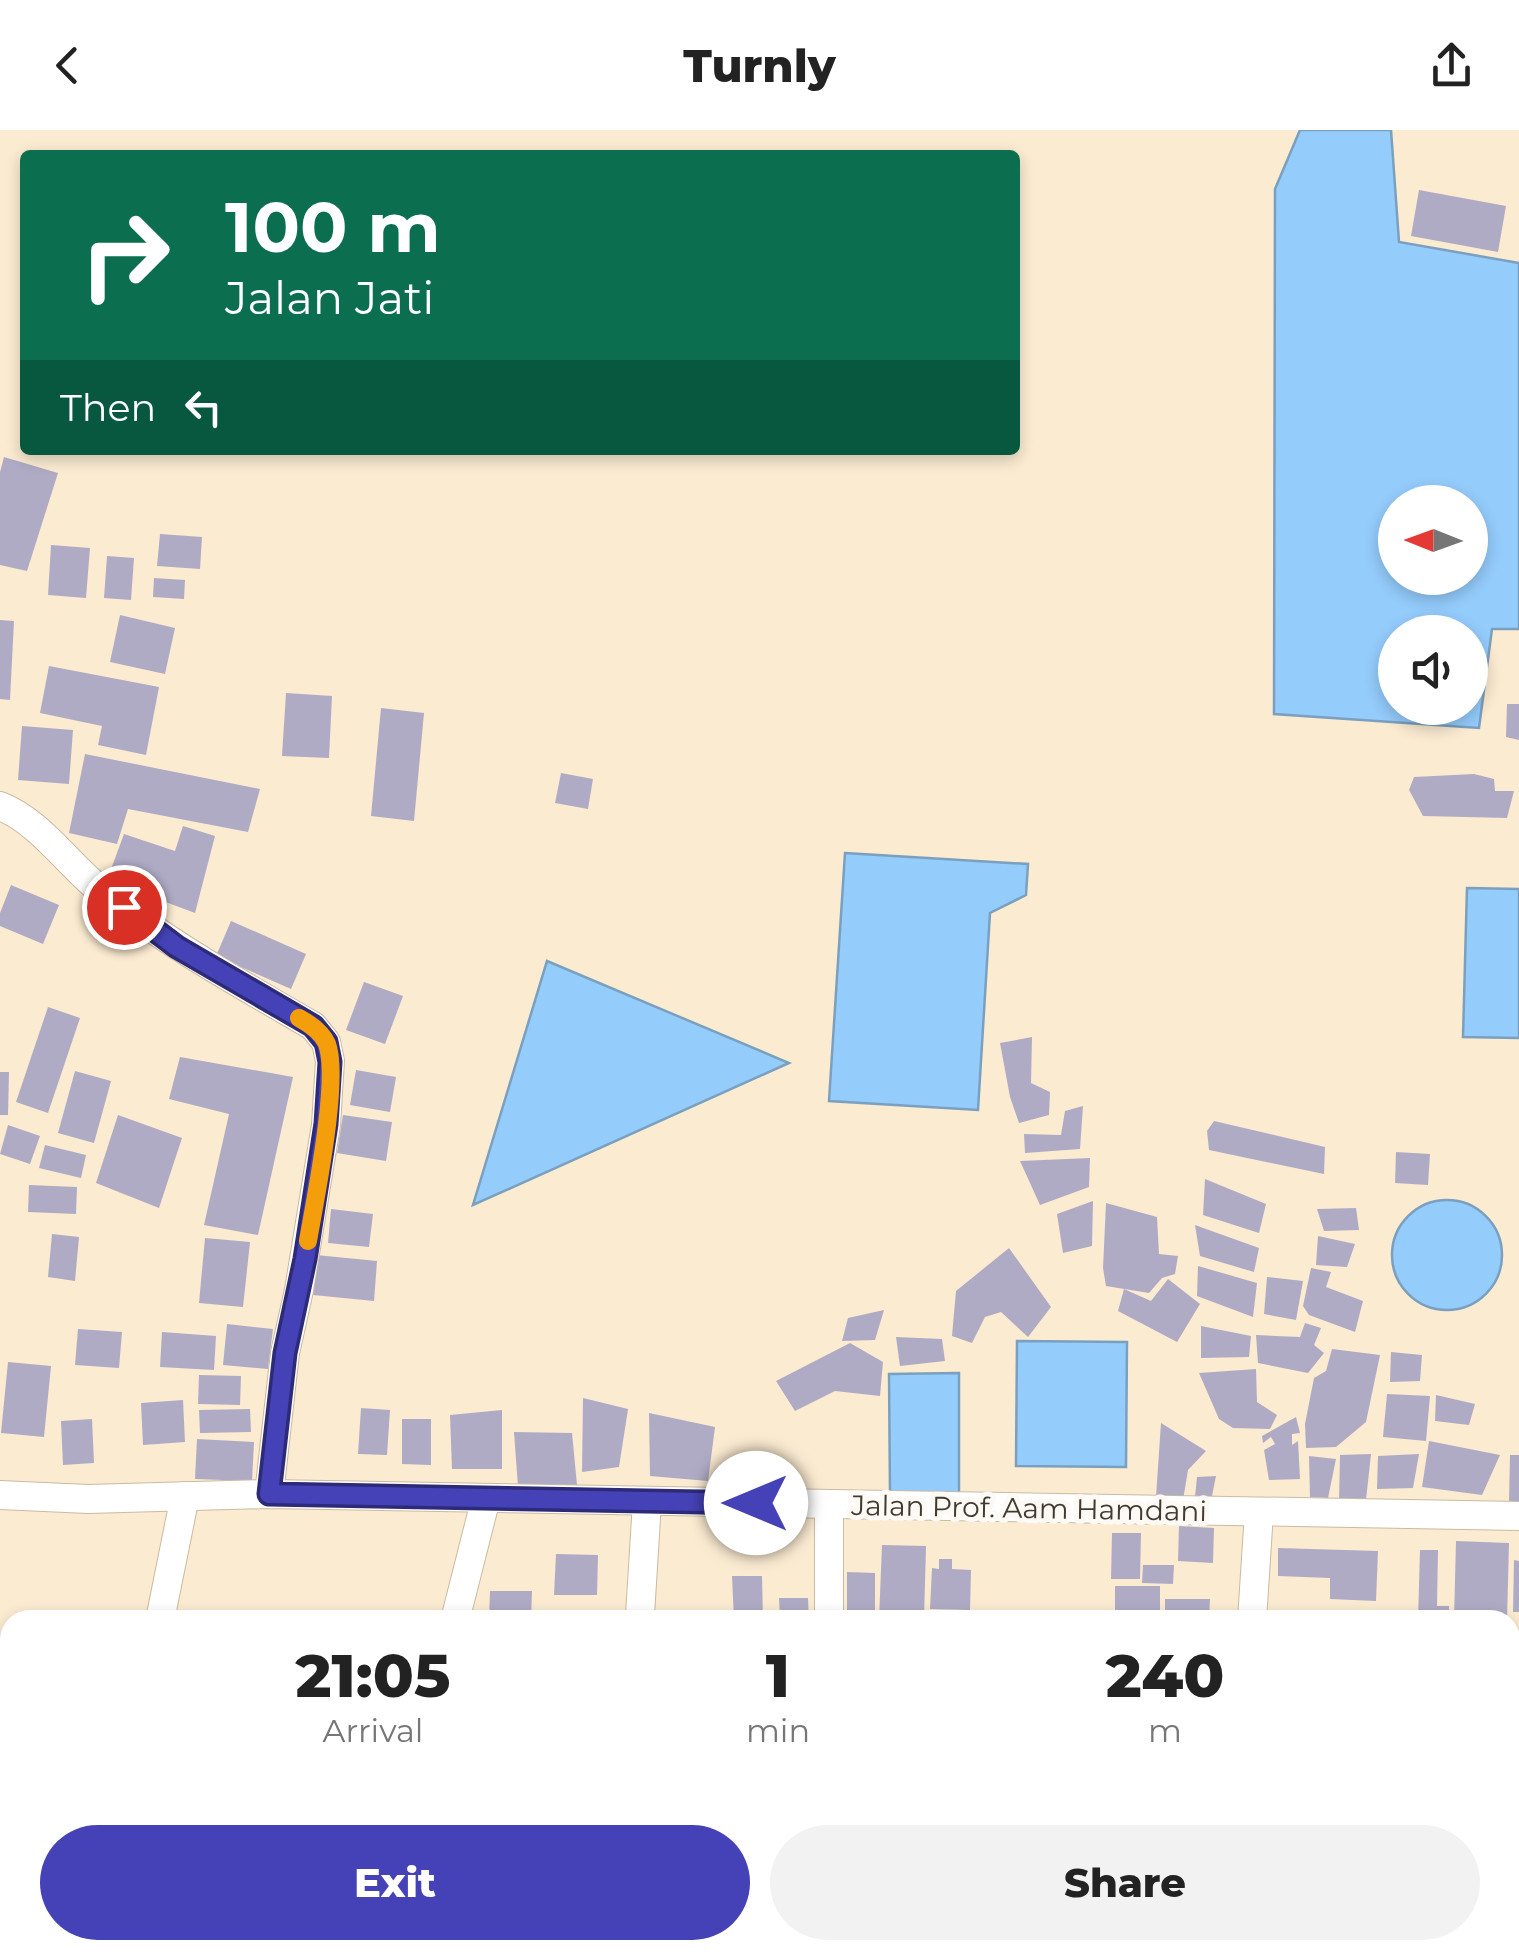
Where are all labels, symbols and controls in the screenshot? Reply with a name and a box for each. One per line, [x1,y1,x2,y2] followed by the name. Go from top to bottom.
[40,38,95,93] icon: back
[683,38,836,93] text: Turnly
[1424,38,1479,93] icon: share
[225,184,441,270] text: 100 m
[60,190,190,320] icon: right
[225,270,434,325] text: Jalan Jati
[176,380,231,435] icon: left
[60,384,156,431] text: Then
[1378,485,1488,595] north arrow
[1378,485,1488,725] map controls
[1378,615,1488,725] button: sound
[82,865,167,950] pin
[97,880,152,935] icon: arrive
[704,1451,808,1555] position arrow
[850,1488,1207,1528] street label: Jalan Prof. Aam Hamdani
[296,1639,450,1712] text: 21:05
[766,1639,790,1712] text: 1
[1106,1639,1224,1712] text: 240
[322,1711,423,1750] text: Arrival
[746,1711,810,1750] text: min
[1148,1711,1182,1750] text: m
[40,1825,750,1940] button: Exit
[770,1825,1480,1940] button: Share

